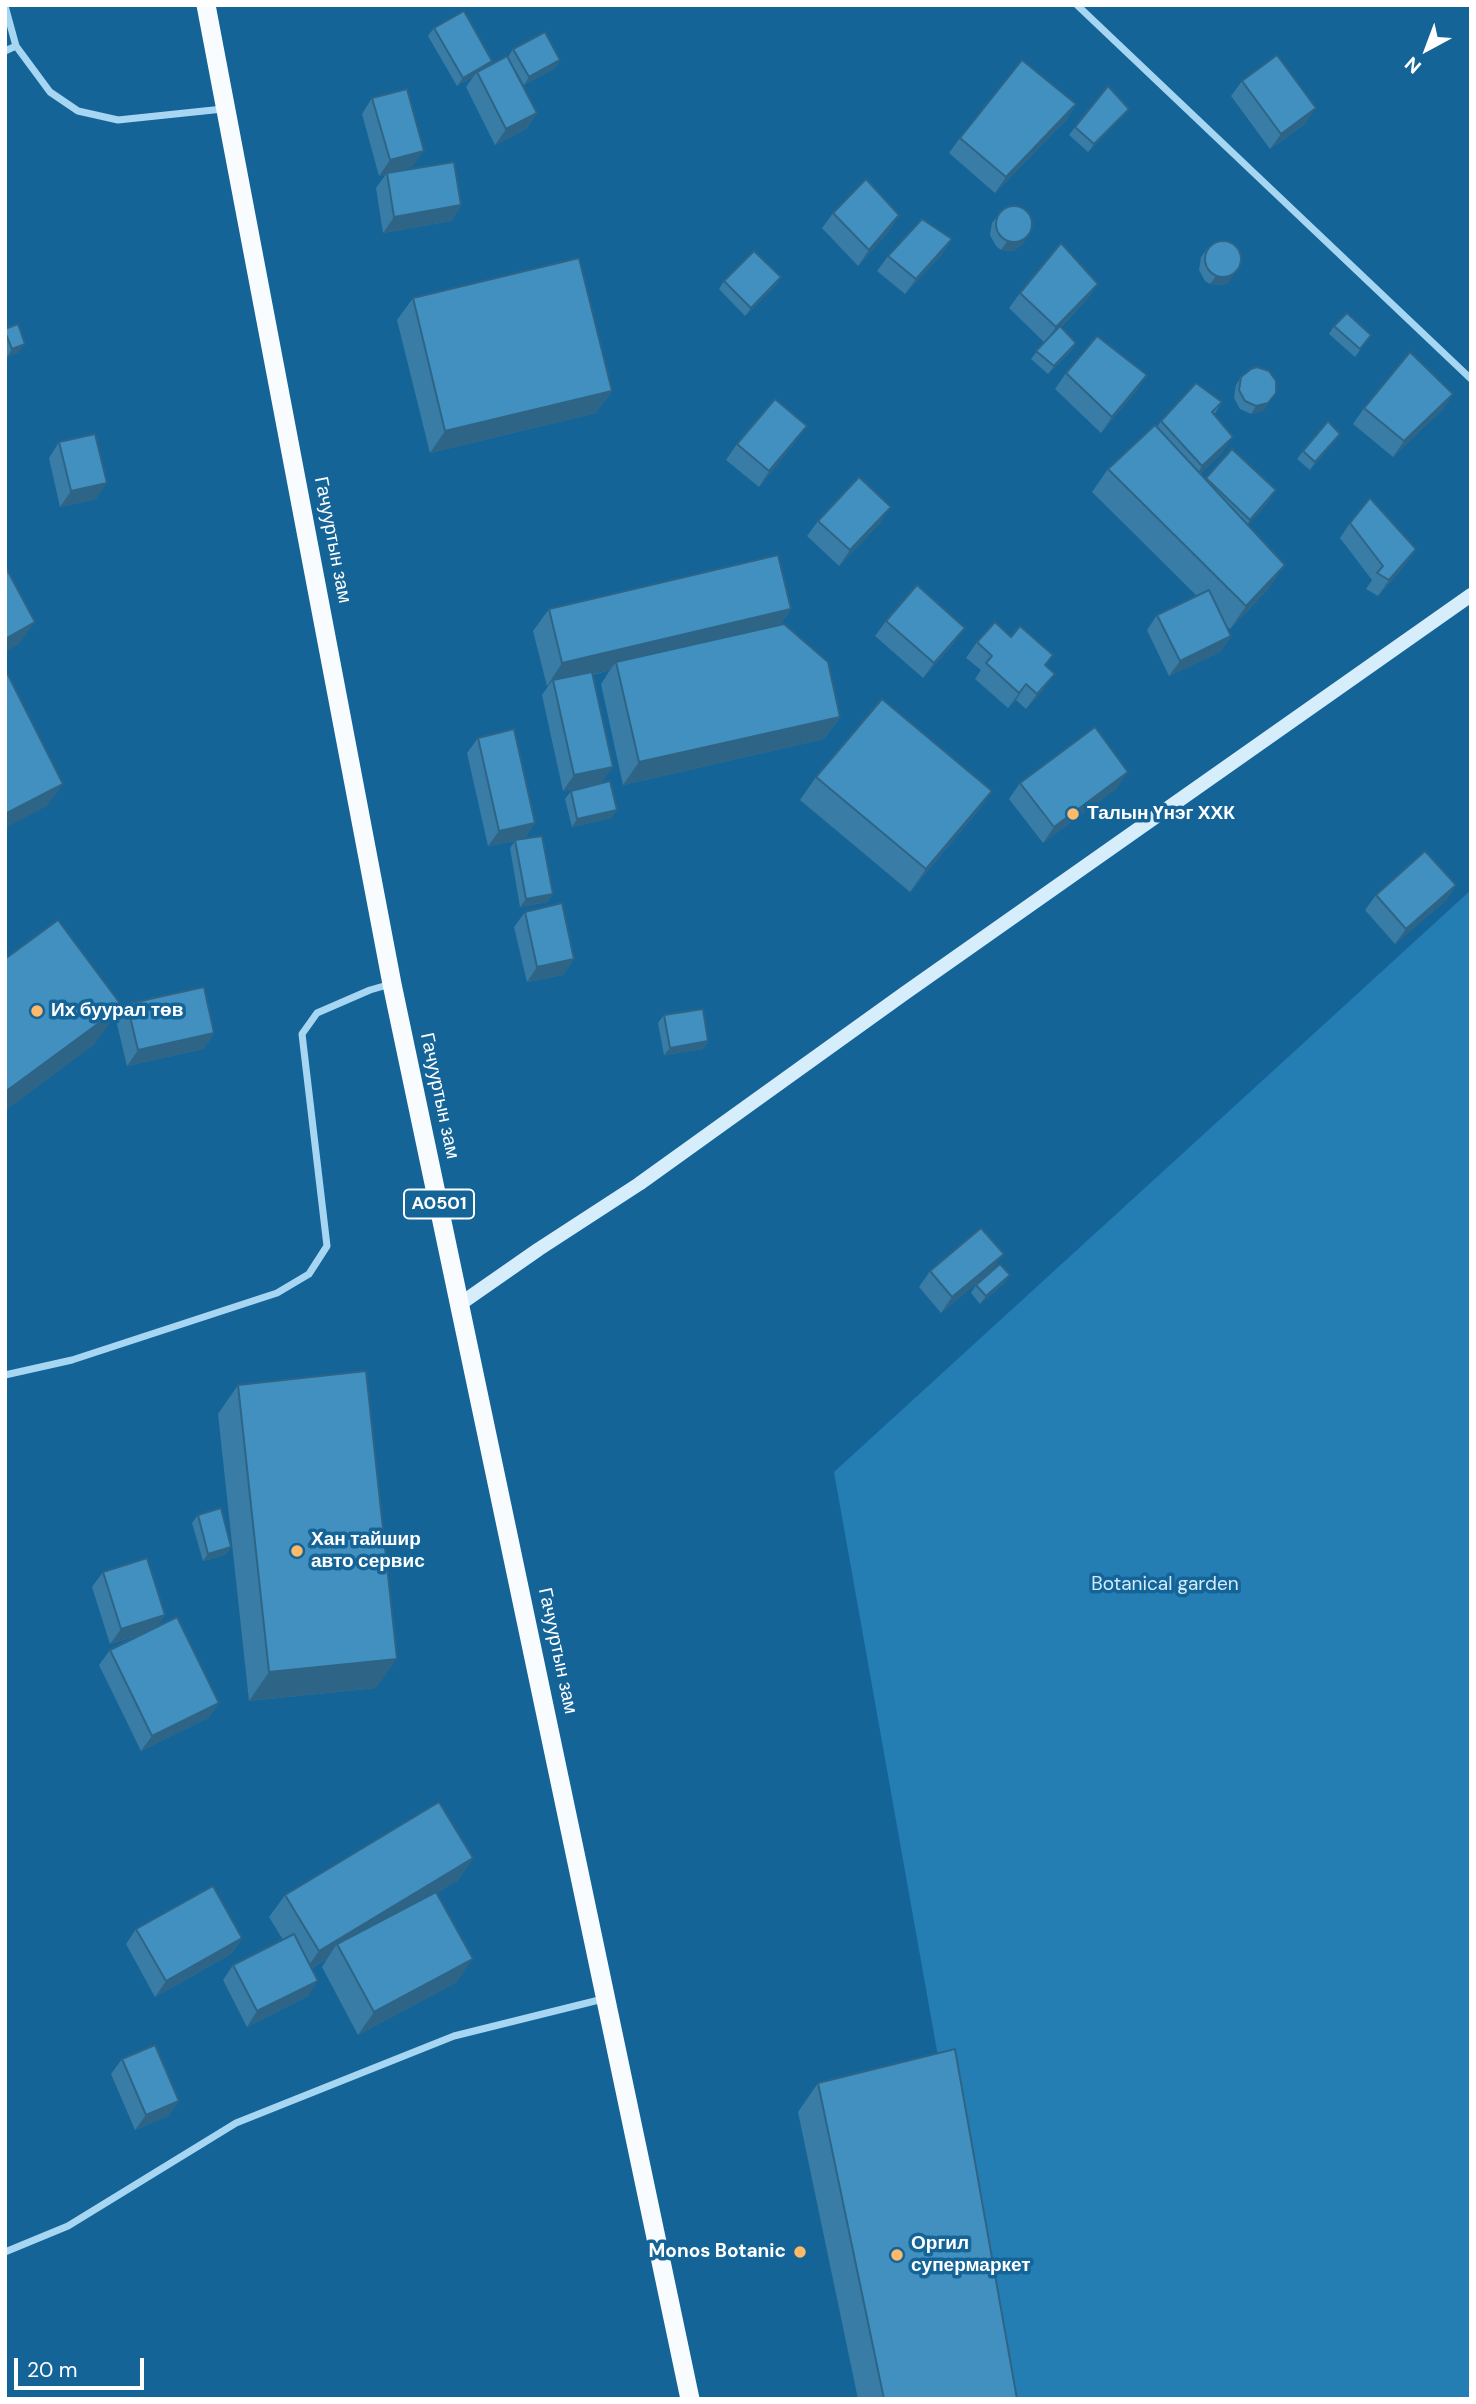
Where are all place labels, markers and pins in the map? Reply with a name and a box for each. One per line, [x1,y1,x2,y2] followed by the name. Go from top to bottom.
[1087,803,1235,825] place label: Талын Үнэг ХХК
[1065,806,1081,822] marker: Талын Үнэг ХХК
[51,1000,183,1022] place label: Их буурал төв
[29,1003,45,1019] marker: Их буурал төв
[311,1529,425,1573] place label: Хан тайшир авто сервис
[289,1543,305,1559] marker: Хан тайшир авто сервис
[911,2233,1031,2277] place label: Оргил супермаркет
[649,2241,786,2263] place label: Monos Botanic
[792,2244,808,2260] marker: Monos Botanic
[889,2247,905,2263] marker: Оргил супермаркет

